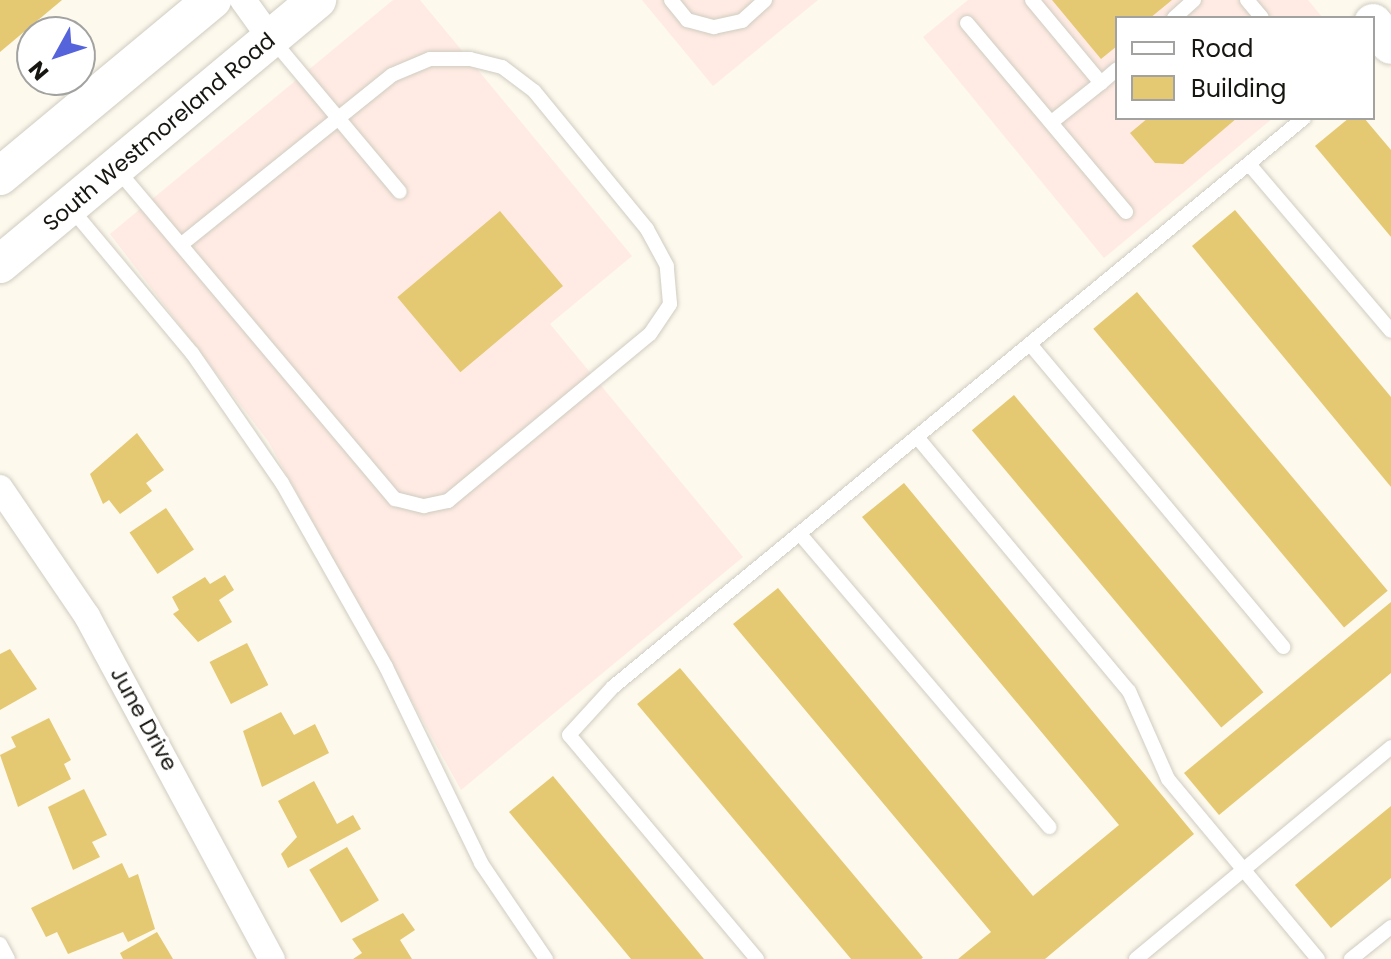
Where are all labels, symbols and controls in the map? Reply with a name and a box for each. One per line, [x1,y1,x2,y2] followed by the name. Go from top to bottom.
[16,16,96,96] north arrow
[1115,16,1375,120] legend
[38,27,280,237] street label: South Westmoreland Road
[1191,32,1253,65] text: Road
[22,54,56,87] text: N
[1191,72,1287,105] text: Building
[105,663,183,775] street label: June Drive

